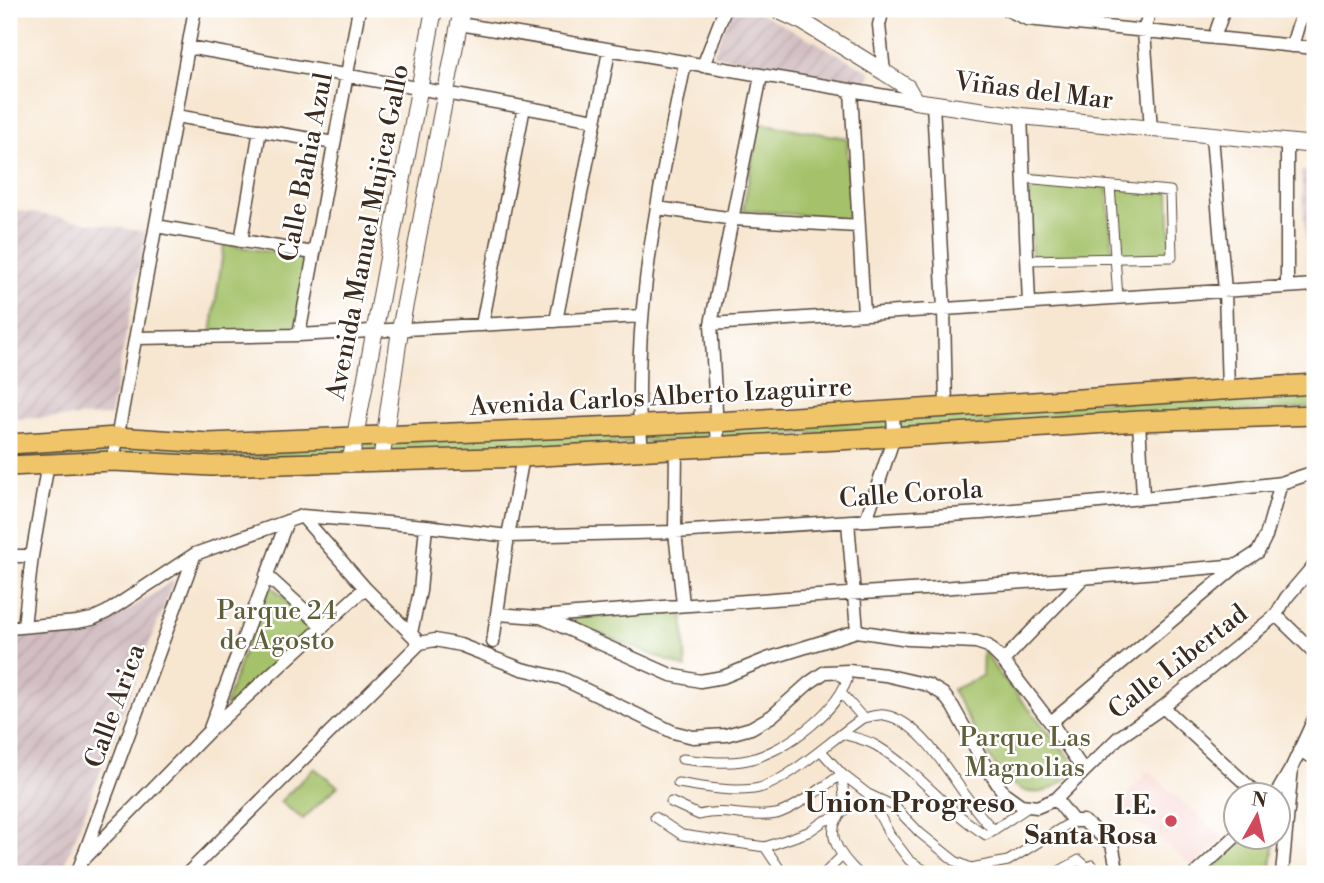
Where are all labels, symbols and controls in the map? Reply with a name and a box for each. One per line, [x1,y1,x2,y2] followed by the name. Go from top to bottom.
[320,61,416,403] street label: Avenida Manuel Mujica Gallo
[952,65,1115,117] street label: Viñas del Mar
[272,70,340,264] street label: Calle Bahia Azul
[468,371,853,423] street label: Avenida Carlos Alberto Izaguirre
[838,473,985,515] street label: Calle Corola
[217,595,337,657] park label: Parque 24 de Agosto
[1102,597,1254,726] street label: Calle Libertad
[78,639,152,772] street label: Calle Arica
[959,722,1091,784] park label: Parque Las Magnolias
[1222,782,1292,852] north arrow
[805,786,1015,821] district label: Union Progreso
[1250,787,1268,813] text: N
[1025,790,1158,852] place label: I.E. Santa Rosa
[1163,813,1179,829] marker: I.E. Santa Rosa

